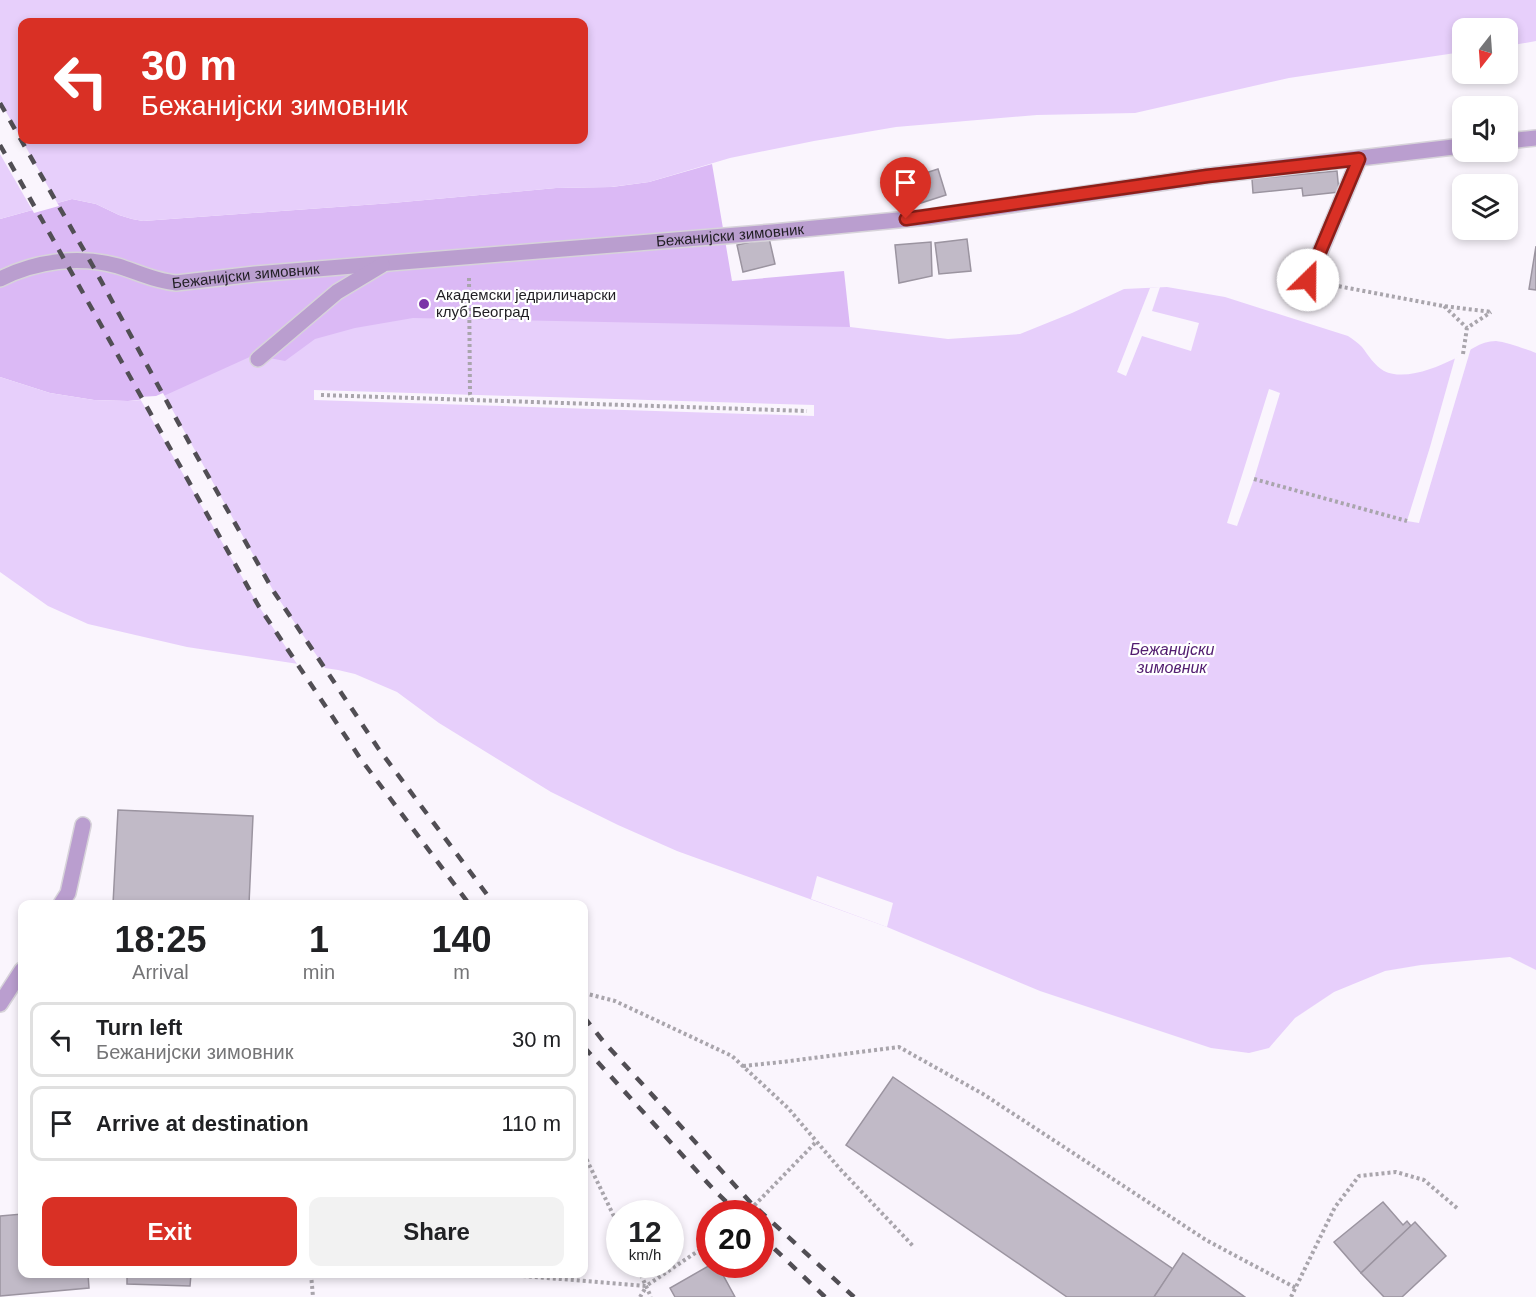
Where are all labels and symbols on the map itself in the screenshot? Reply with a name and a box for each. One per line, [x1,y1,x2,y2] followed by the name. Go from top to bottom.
[1452,18,1518,84] north arrow
[880,157,931,219] pin
[655,220,805,249] street label: Бежанијски зимовник
[1276,248,1340,312] position arrow
[171,260,321,291] street label: Бежанијски зимовник
[436,286,616,320] place label: Академски једриличарски клуб Београд
[417,297,431,311] marker: Академски једриличарски клуб Београд
[1130,641,1214,676] water label: Бежанијски зимовник
[696,1200,774,1278] speed limit sign: 20

